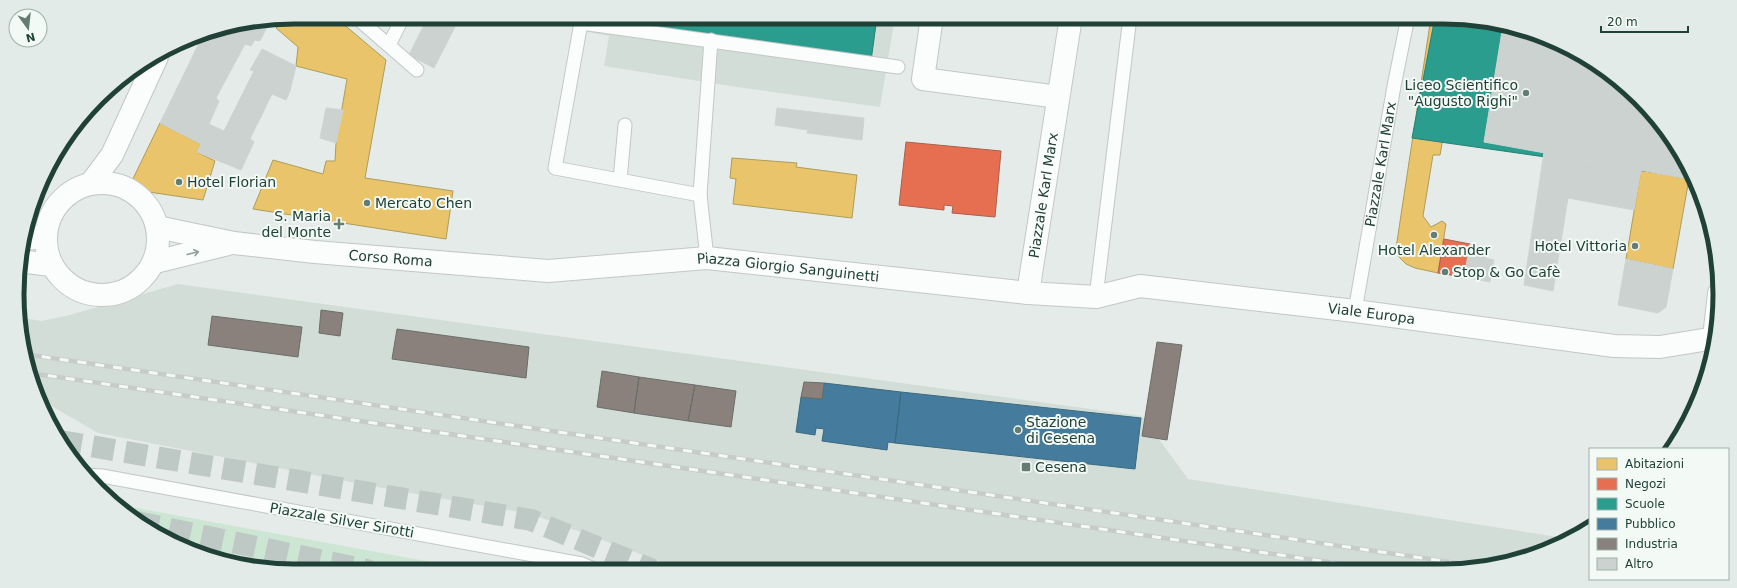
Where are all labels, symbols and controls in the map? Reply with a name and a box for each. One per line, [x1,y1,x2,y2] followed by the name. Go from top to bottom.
[8,8,48,48] north arrow
[1601,8,1688,34] scale bar
[1607,15,1638,29] text: 20 m
[24,30,37,45] text: N
[1405,77,1518,109] place label: Liceo Scientifico "Augusto Righi"
[1521,88,1531,98] marker: Liceo Scientifico "Augusto Righi"
[1362,100,1399,228] street label: Piazzale Karl Marx
[1026,131,1061,259] street label: Piazzale Karl Marx
[187,174,276,190] place label: Hotel Florian
[174,177,184,187] marker: Hotel Florian
[375,195,472,211] place label: Mercato Chen
[362,198,372,208] marker: Mercato Chen
[262,208,331,240] place label: S. Maria del Monte
[334,219,344,229] marker: S. Maria del Monte
[1429,230,1439,240] marker: Hotel Alexander
[1535,238,1627,254] place label: Hotel Vittoria
[1630,241,1640,251] marker: Hotel Vittoria
[1378,242,1490,258] place label: Hotel Alexander
[348,247,433,270] street label: Corso Roma
[186,249,199,256] one-way arrow
[696,250,880,285] street label: Piazza Giorgio Sanguinetti
[1453,264,1560,280] place label: Stop & Go Cafè
[1440,267,1450,277] marker: Stop & Go Cafè
[1327,300,1416,327] street label: Viale Europa
[1026,414,1095,446] place label: Stazione di Cesena
[1013,425,1023,435] marker: Stazione di Cesena
[1589,448,1729,580] legend
[1625,457,1684,471] text: Abitazioni
[1035,459,1087,475] place label: Cesena
[1020,461,1032,473] marker: Cesena
[1625,477,1666,491] text: Negozi
[1625,497,1665,511] text: Scuole
[269,499,415,541] street label: Piazzale Silver Sirotti
[1625,517,1675,531] text: Pubblico
[1625,537,1678,551] text: Industria
[1625,557,1653,571] text: Altro

